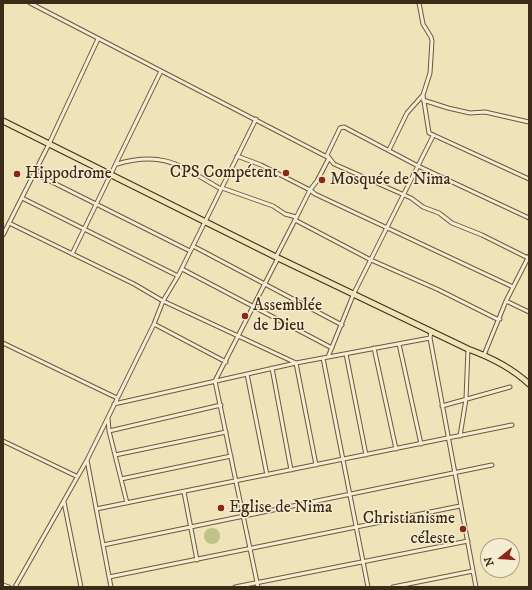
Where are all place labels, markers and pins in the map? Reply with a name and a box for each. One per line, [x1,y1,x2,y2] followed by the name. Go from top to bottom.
[170,163,278,183] place label: CPS Compétent
[25,164,112,184] place label: Hippodrome
[281,168,291,178] marker: CPS Compétent
[12,169,22,179] marker: Hippodrome
[330,170,451,190] place label: Mosquée de Nima
[317,175,327,185] marker: Mosquée de Nima
[253,296,322,336] place label: Assemblée de Dieu
[240,311,250,321] marker: Assemblée de Dieu
[229,498,332,518] place label: Eglise de Nima
[216,503,226,513] marker: Eglise de Nima
[363,509,455,549] place label: Christianisme céleste
[458,524,468,534] marker: Christianisme céleste

